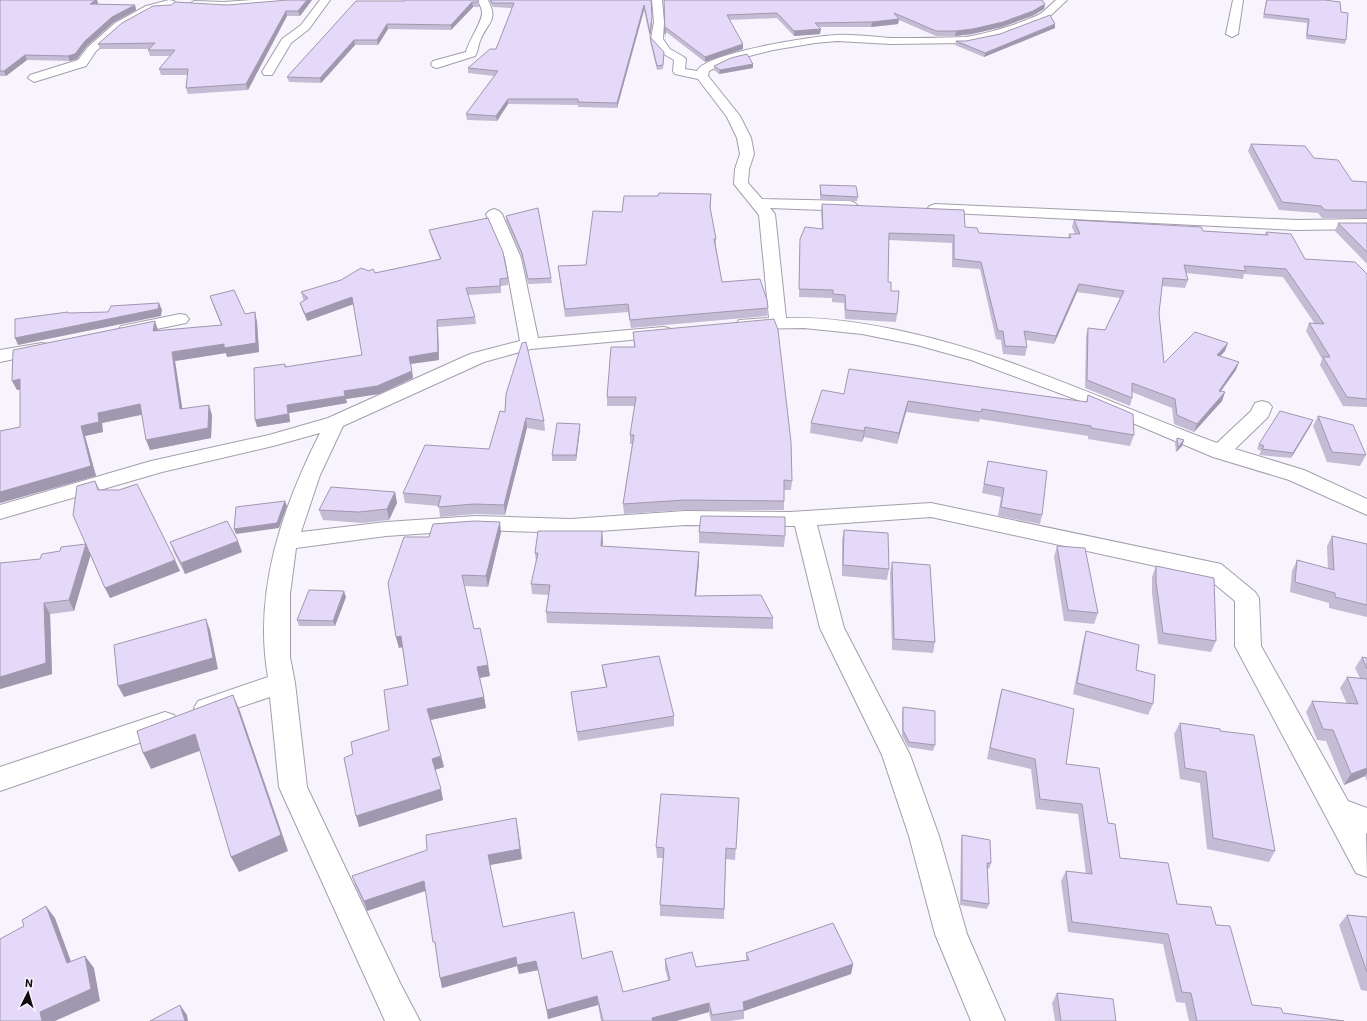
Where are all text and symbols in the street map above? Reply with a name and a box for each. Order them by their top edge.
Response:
north arrow [8,973,48,1013]
text: N [24,977,33,990]

